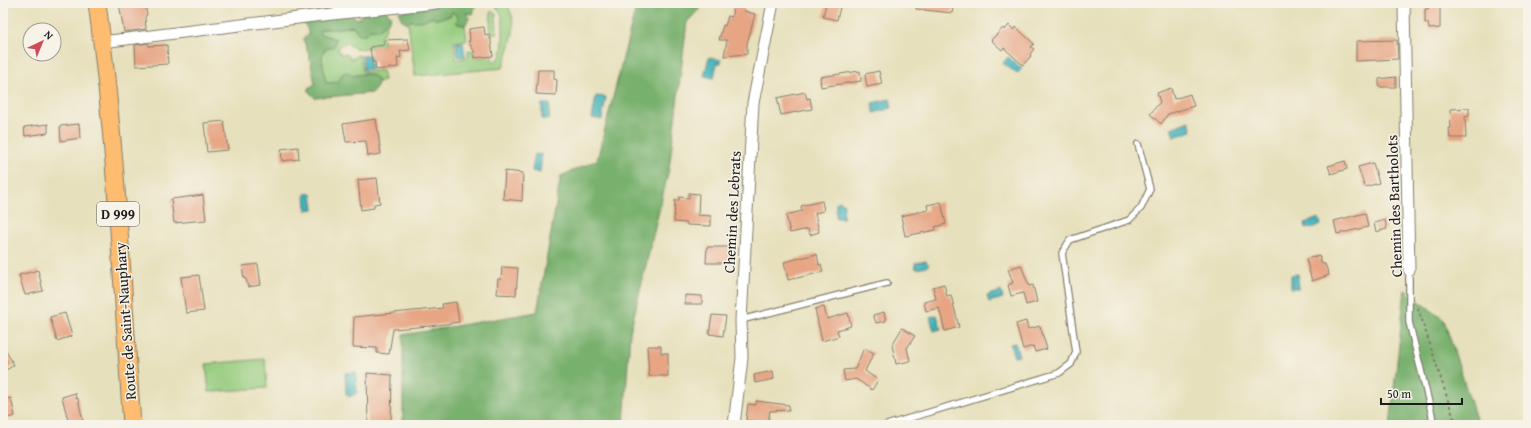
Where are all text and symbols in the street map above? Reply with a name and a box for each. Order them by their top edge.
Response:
north arrow [22,22,62,62]
text: N [41,26,58,44]
street label: Chemin des Bartholots [1381,134,1407,278]
street label: Chemin des Lebrats [718,150,746,274]
road number: D 999 [97,202,139,226]
street label: Route de Saint-Nauphary [109,241,141,401]
scale bar [1381,380,1462,406]
text: 50 m [1387,385,1411,402]

